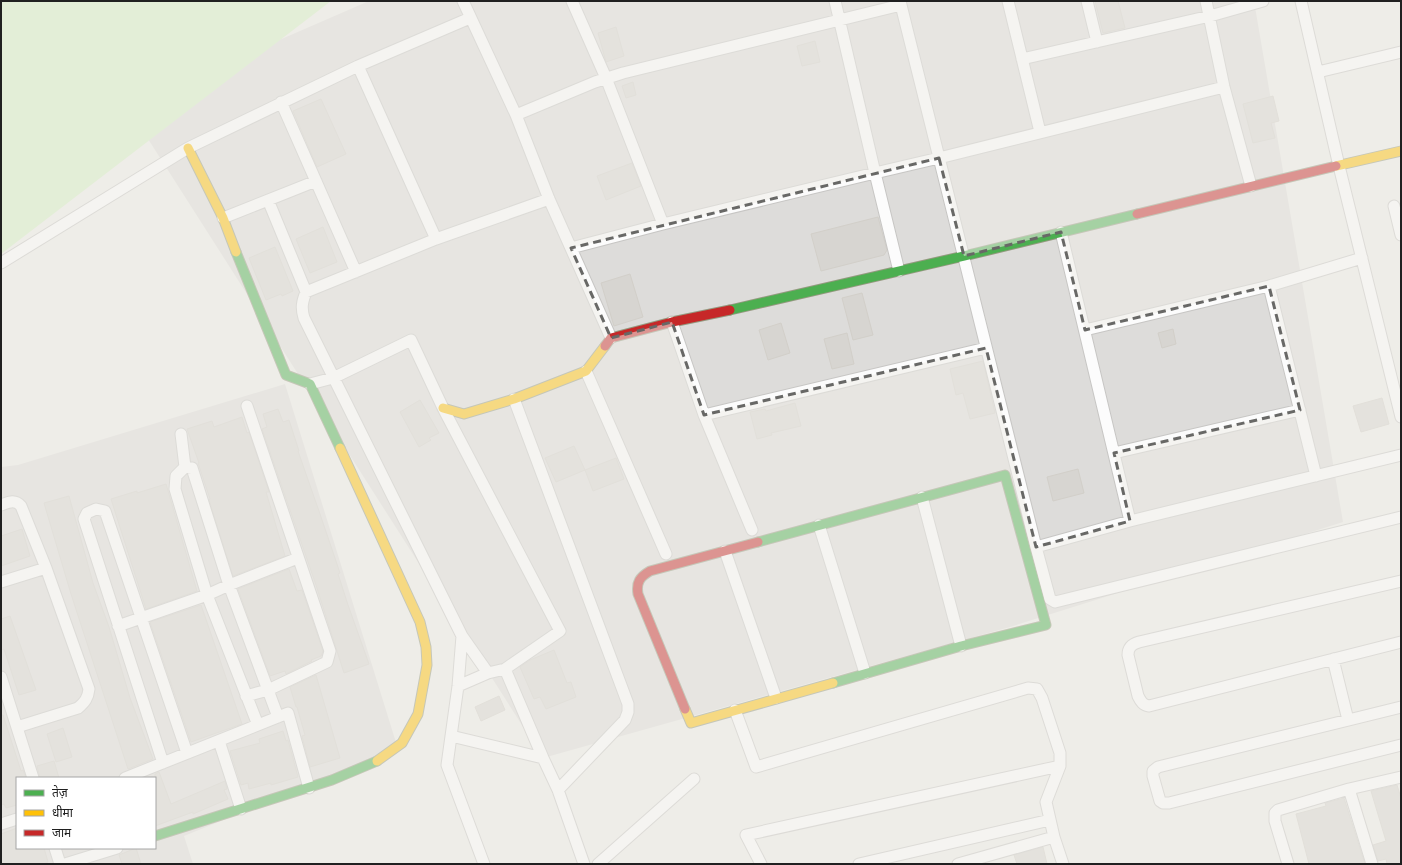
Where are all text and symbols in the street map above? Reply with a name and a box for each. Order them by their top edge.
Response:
legend [16,777,156,849]
text: तेज़ [52,785,69,800]
text: धीमा [52,805,74,820]
text: जाम [52,826,72,840]

